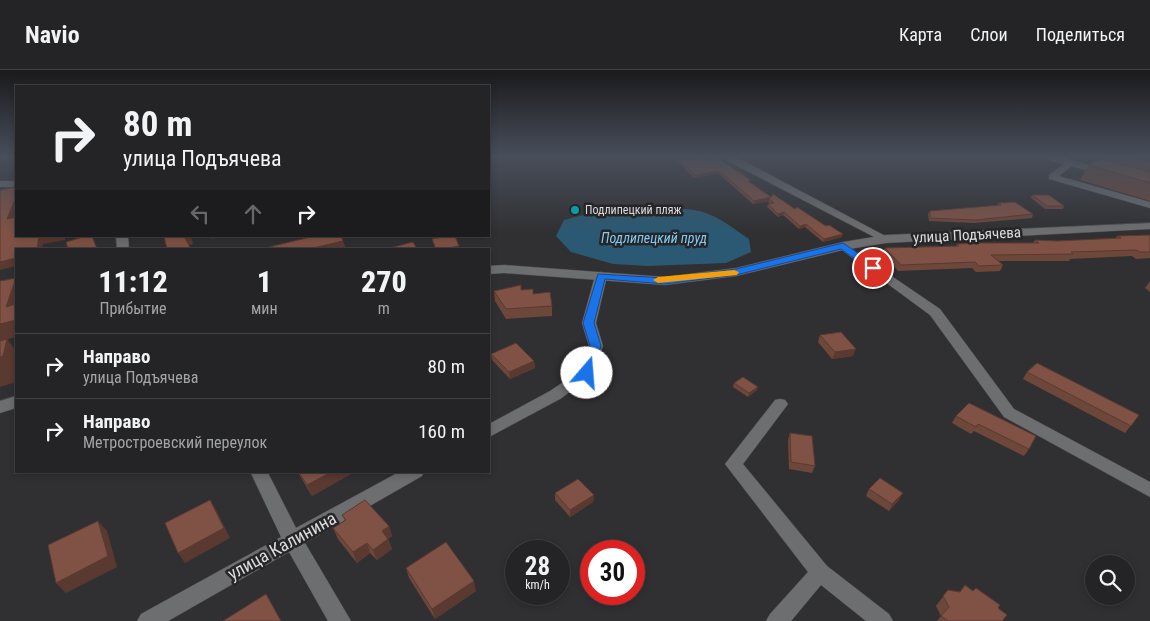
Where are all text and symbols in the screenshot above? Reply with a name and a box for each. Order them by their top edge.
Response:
text: Navio [25,21,80,49]
text: Карта [899,24,942,45]
text: Слои [970,24,1008,45]
text: Поделиться [1036,24,1125,45]
text: 80 m [123,104,192,145]
icon: right [40,105,105,170]
text: улица Подъячева [123,146,282,171]
icon: left [186,200,214,228]
icon: ahead [239,200,267,228]
icon: right [292,200,320,228]
place label: Подлипецкий пляж [585,203,682,217]
marker: Подлипецкий пляж [569,204,581,216]
street label: улица Подъячева [913,223,1021,247]
water label: Подлипецкий пруд [601,230,707,246]
pin [852,247,894,289]
icon: arrive [859,254,887,282]
text: 11:12 [98,264,168,299]
text: 1 [257,264,272,299]
text: 270 [361,264,407,299]
text: Прибытие [99,299,167,318]
text: мин [251,299,278,318]
text: m [378,299,390,318]
text: Направо [83,345,150,368]
position arrow [560,346,612,398]
icon: right [40,352,68,380]
text: 80 m [428,355,465,378]
text: улица Подъячева [83,368,198,387]
text: Направо [83,410,150,433]
icon: right [40,417,68,445]
text: 160 m [418,420,465,443]
text: Метростроевский переулок [83,433,267,452]
street label: улица Калинина [224,507,340,584]
speed limit sign: 30 [580,540,645,605]
text: 28 [525,552,550,581]
map controls [1085,555,1135,605]
button: search [1085,555,1135,605]
text: km/h [525,578,550,592]

